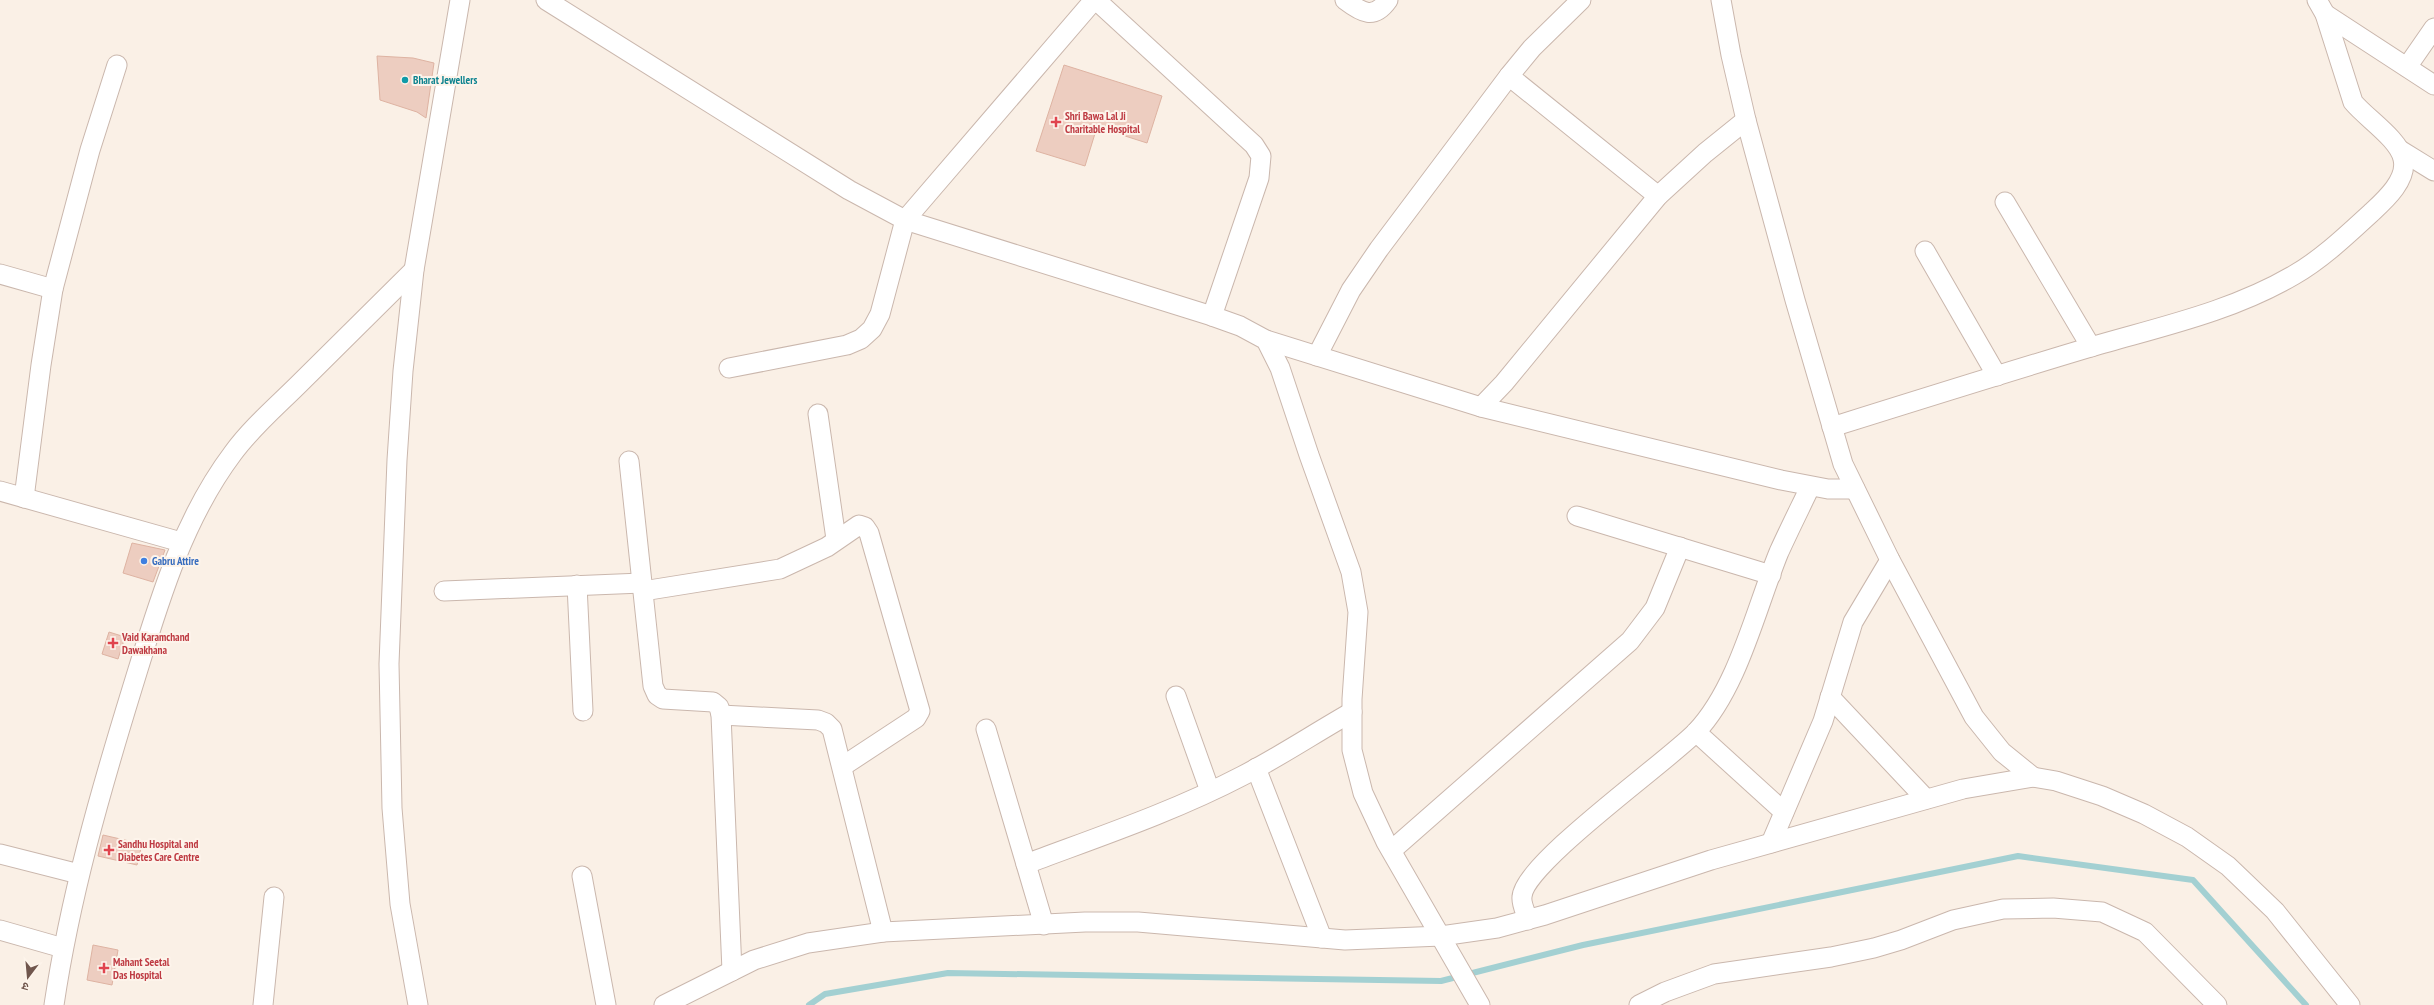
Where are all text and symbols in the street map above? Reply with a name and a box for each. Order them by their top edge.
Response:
place label: Bharat Jewellers [413,73,477,87]
marker: Bharat Jewellers [400,75,410,85]
place label: Shri Bawa Lal Ji Charitable Hospital [1065,109,1140,136]
marker: Shri Bawa Lal Ji Charitable Hospital [1050,116,1062,128]
place label: Gabru Attire [152,554,199,568]
marker: Gabru Attire [139,556,149,566]
place label: Vaid Karamchand Dawakhana [121,630,190,657]
marker: Vaid Karamchand Dawakhana [107,637,119,649]
place label: Sandhu Hospital and Diabetes Care Centre [118,837,200,864]
marker: Sandhu Hospital and Diabetes Care Centre [103,844,115,856]
place label: Mahant Seetal Das Hospital [113,955,170,982]
north arrow [8,957,48,997]
marker: Mahant Seetal Das Hospital [98,962,110,974]
text: उ [20,979,30,994]

